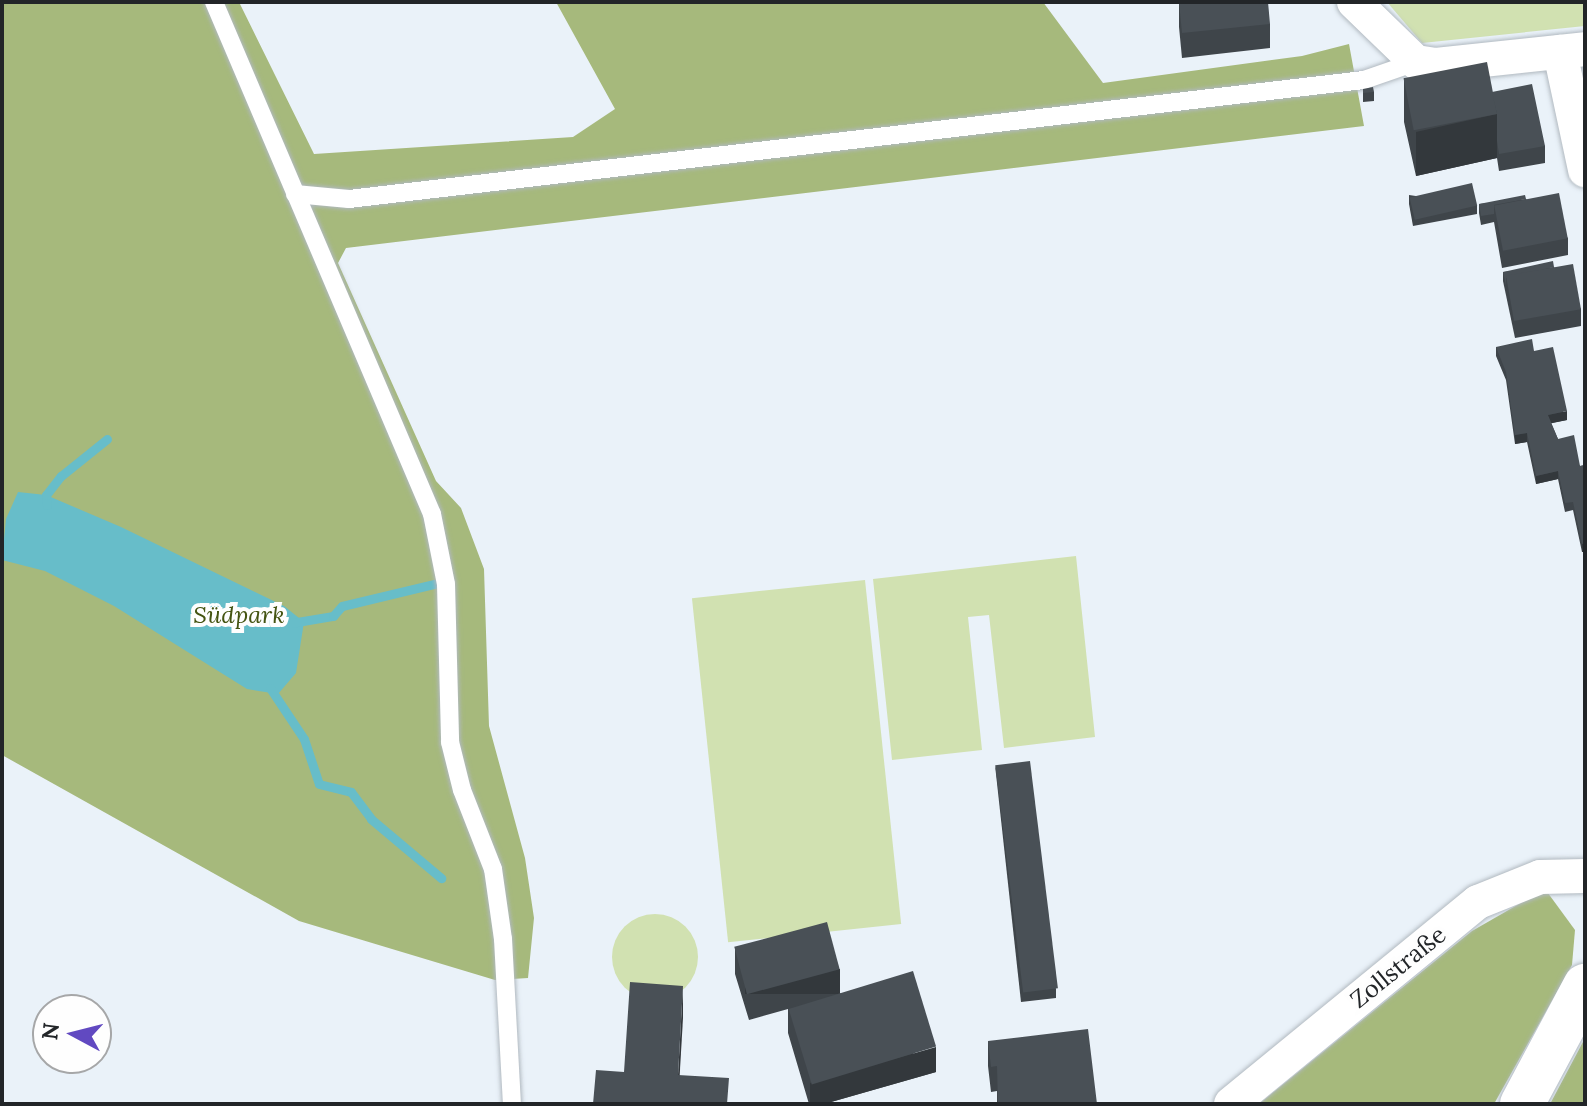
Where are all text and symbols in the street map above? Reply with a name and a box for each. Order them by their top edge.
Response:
park label: Südpark [193,601,285,629]
street label: Zollstraße [1345,920,1451,1014]
north arrow [32,994,112,1074]
text: N [35,1021,65,1041]

